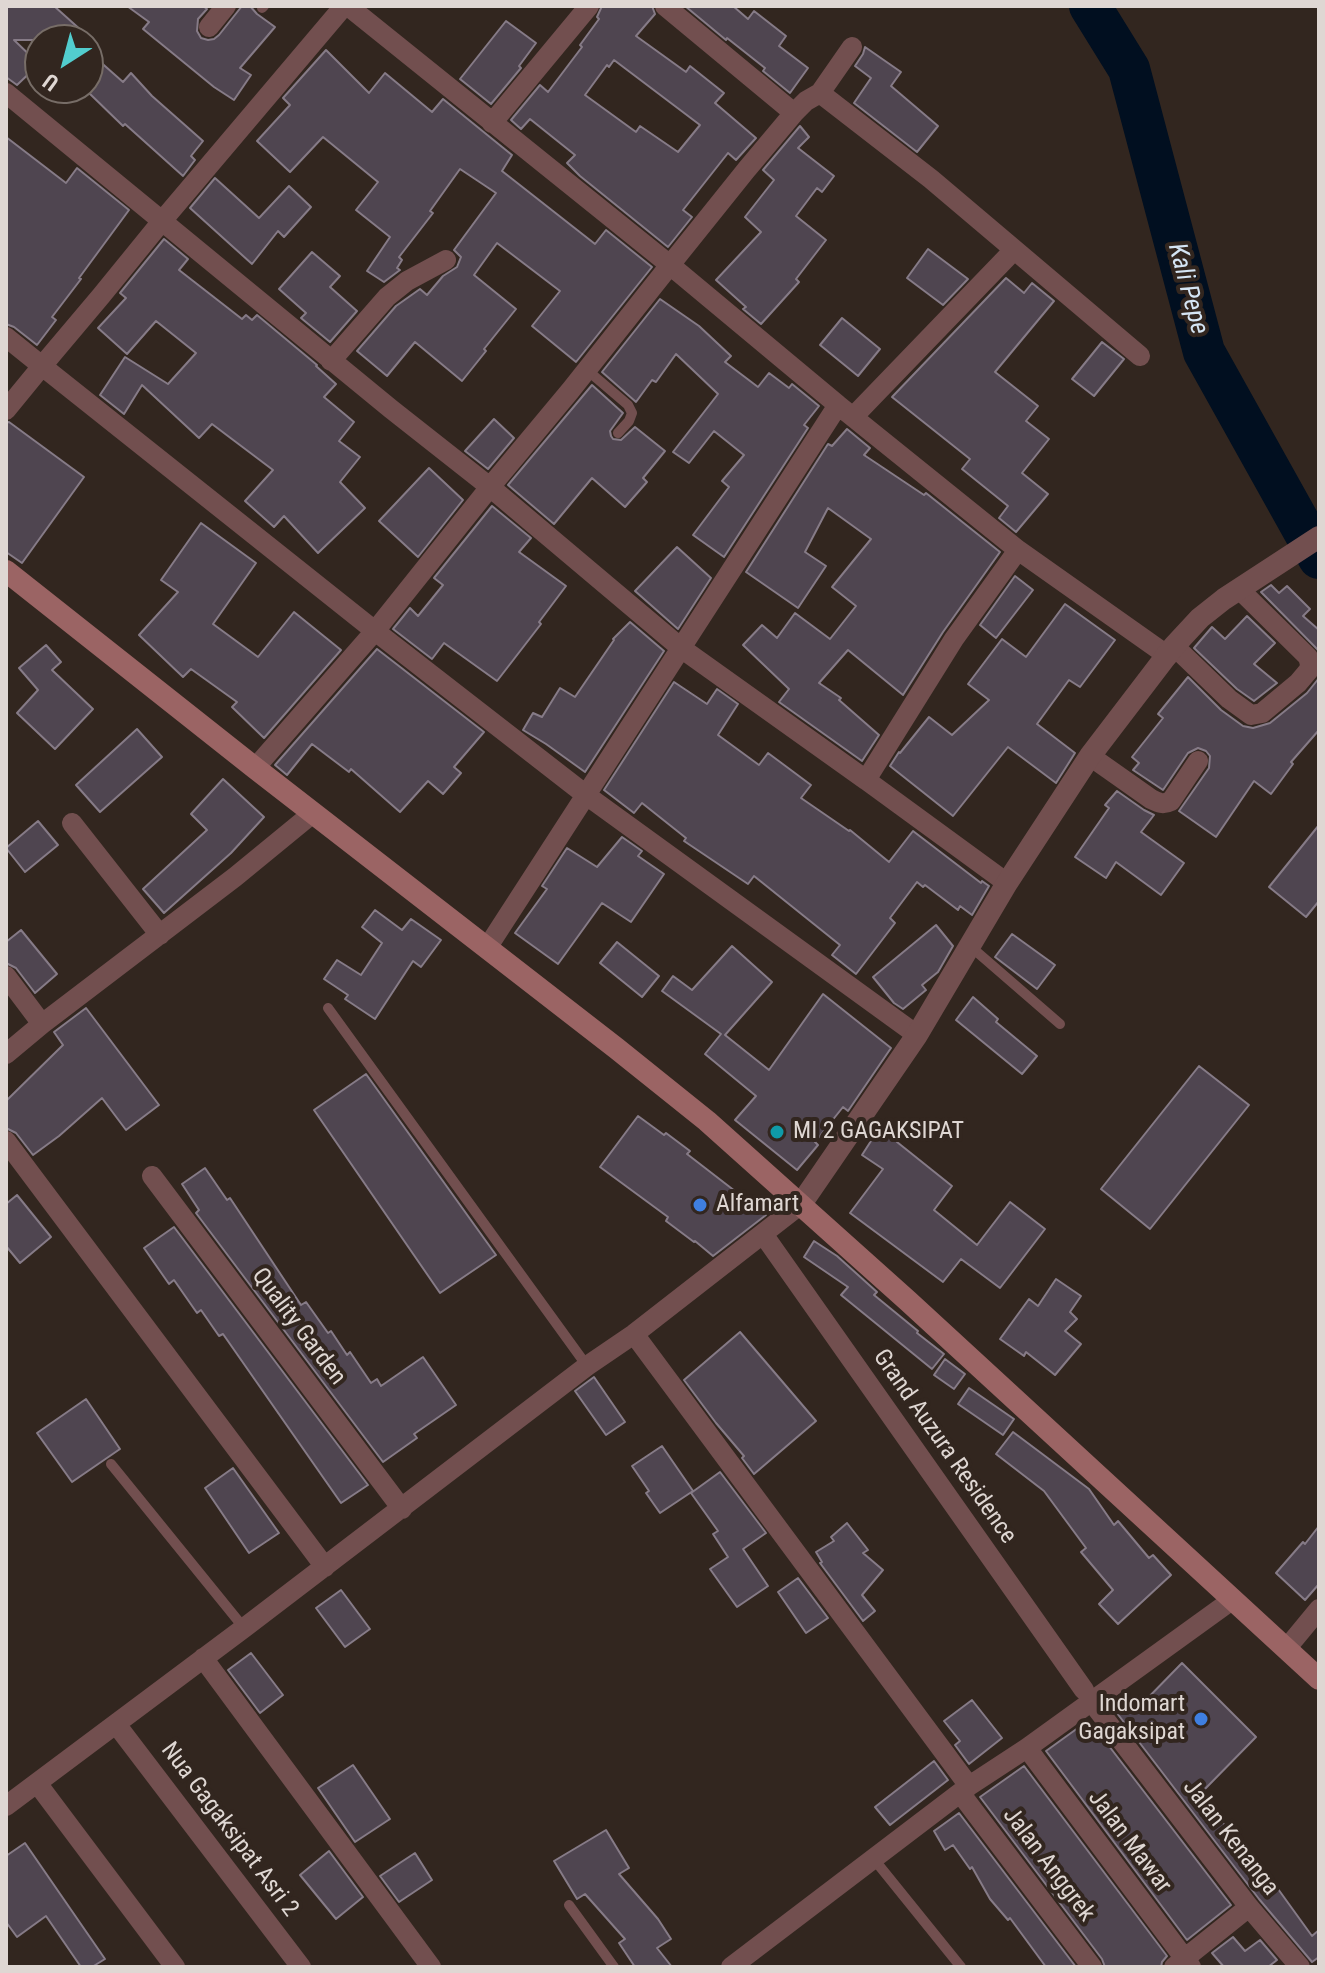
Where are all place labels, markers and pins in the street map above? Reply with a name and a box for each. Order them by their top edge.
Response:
place label: MI 2 GAGAKSIPAT [793,1118,964,1146]
marker: MI 2 GAGAKSIPAT [768,1123,786,1141]
place label: Alfamart [716,1191,799,1219]
marker: Alfamart [691,1196,709,1214]
place label: Indomart Gagaksipat [1078,1691,1185,1747]
marker: Indomart Gagaksipat [1192,1710,1210,1728]

